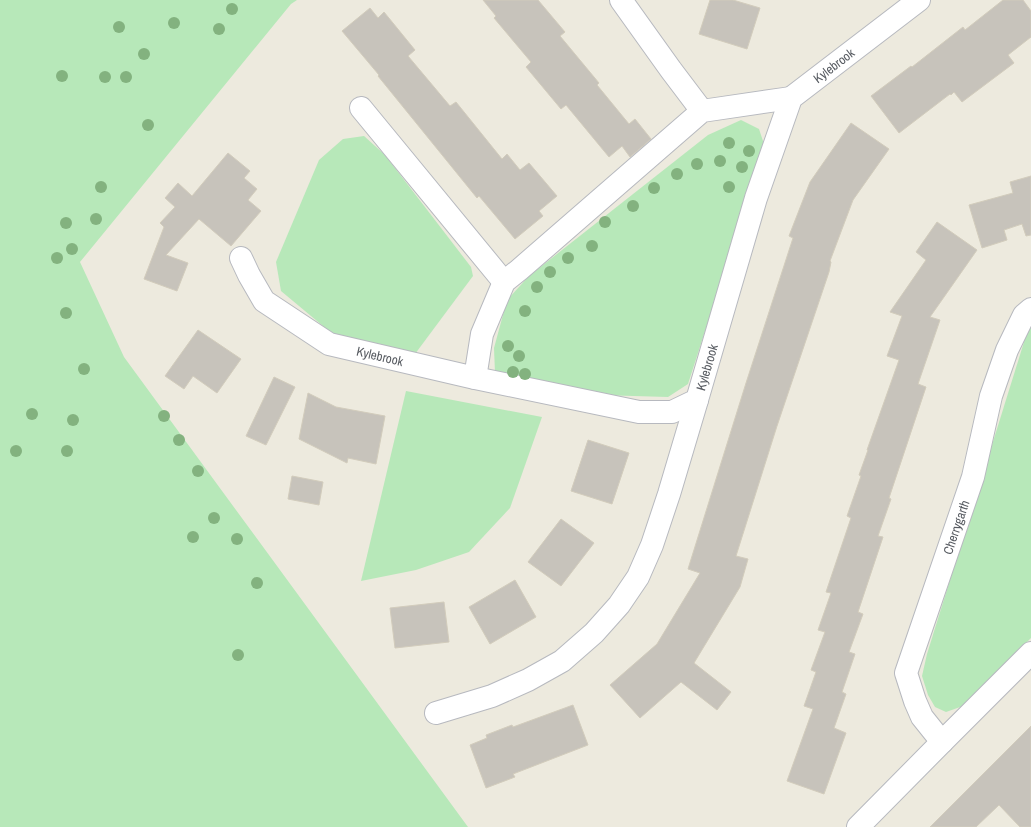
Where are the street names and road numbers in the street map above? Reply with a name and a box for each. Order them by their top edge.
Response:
street label: Kylebrook [810,44,859,87]
street label: Kylebrook [692,342,722,393]
street label: Kylebrook [355,343,405,370]
street label: Cherrygarth [939,498,974,557]

